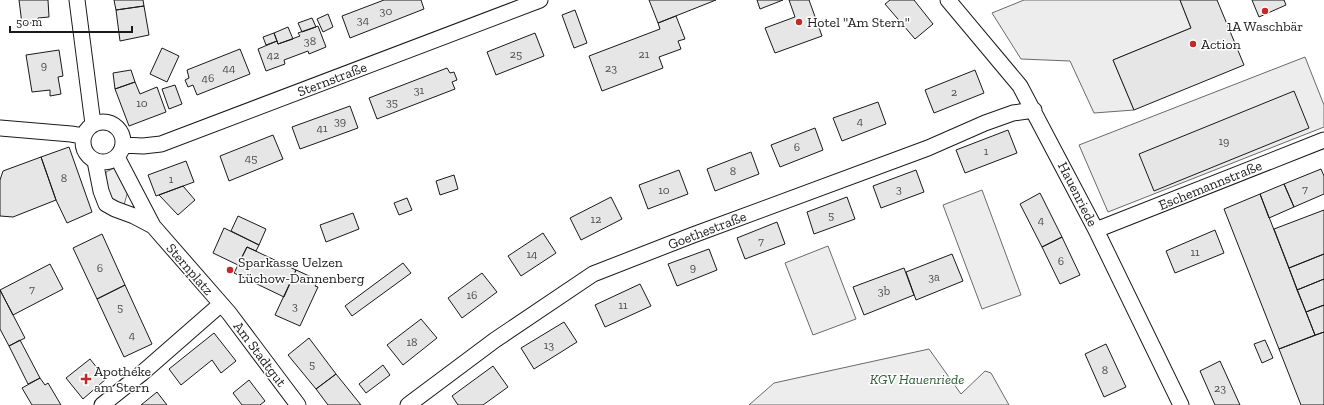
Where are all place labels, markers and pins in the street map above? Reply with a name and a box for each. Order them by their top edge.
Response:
marker: 1A Waschbär [1260,6,1270,16]
place label: Hotel "Am Stern" [807,14,910,31]
marker: Hotel "Am Stern" [794,17,804,27]
place label: 1A Waschbär [1227,18,1303,35]
place label: Action [1201,36,1241,53]
marker: Action [1188,39,1198,49]
place label: Sparkasse Uelzen Lüchow-Dannenberg [238,254,365,287]
marker: Sparkasse Uelzen Lüchow-Dannenberg [225,265,235,275]
place label: Apotheke am Stern [94,363,152,396]
marker: Apotheke am Stern [81,374,91,384]

